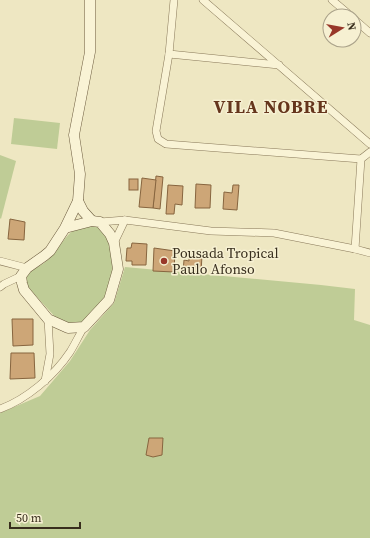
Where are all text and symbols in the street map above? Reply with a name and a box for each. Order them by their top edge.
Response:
north arrow [322,8,362,48]
text: N [343,21,359,32]
district label: VILA NOBRE [214,94,328,119]
place label: Pousada Tropical Paulo Afonso [172,243,279,279]
marker: Pousada Tropical Paulo Afonso [159,256,169,266]
scale bar [10,504,80,530]
text: 50 m [16,510,42,526]

